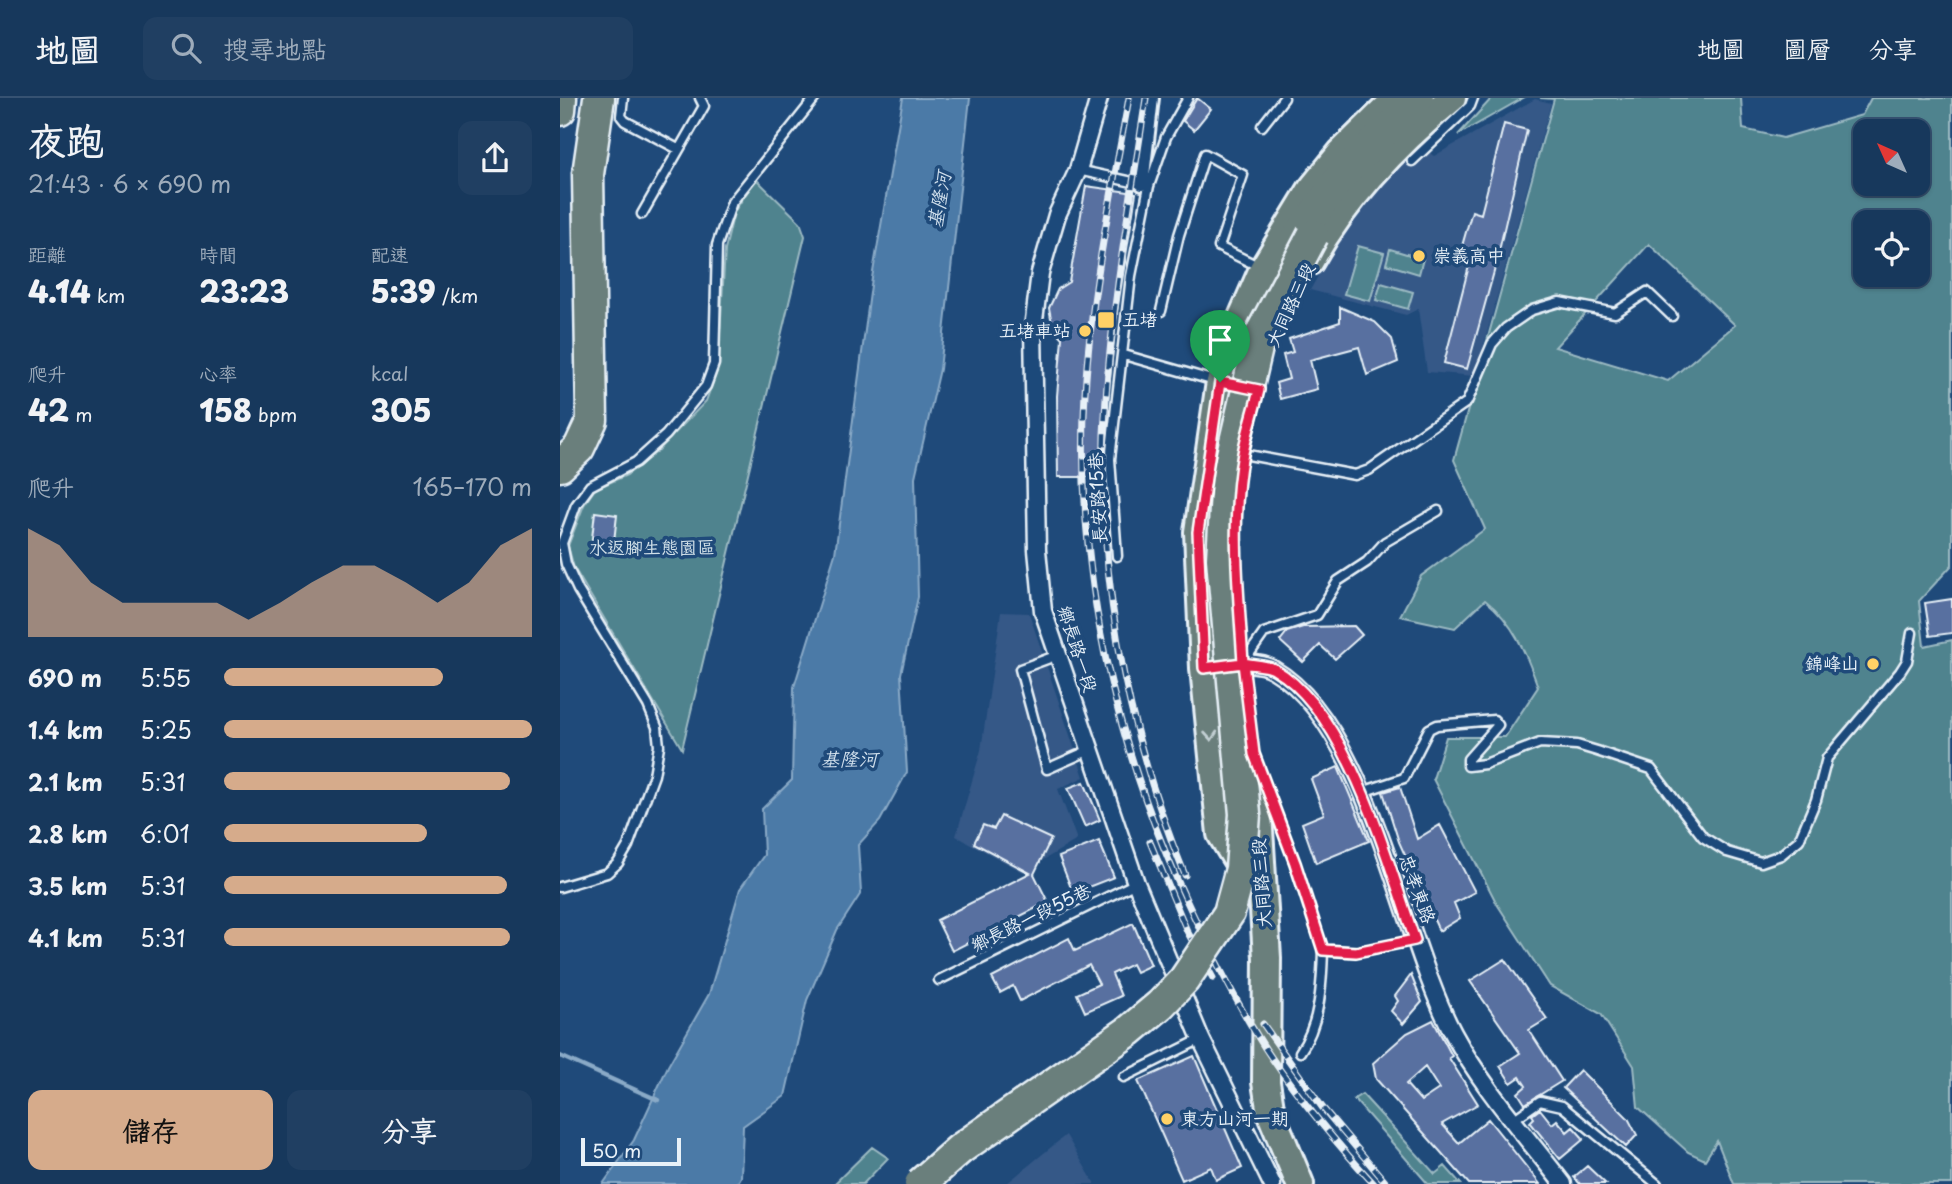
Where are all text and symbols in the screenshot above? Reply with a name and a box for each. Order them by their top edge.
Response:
search box [143,17,633,80]
text: 地圖 [35,23,101,73]
icon: search [167,29,205,67]
text: 搜尋地點 [223,29,327,68]
text: 地圖 [1697,30,1745,66]
text: 圖層 [1783,30,1831,66]
text: 分享 [1869,30,1917,66]
text: 夜跑 [28,111,104,168]
north arrow [1853,119,1930,196]
map controls [1853,119,1930,287]
button: share [458,121,532,195]
text: 21:43 · 6 × 690 m [28,166,231,201]
water label: 基隆河 [919,166,957,230]
button: locate [1853,210,1930,287]
text: 距離 [28,240,66,268]
text: 時間 [199,240,237,268]
text: 配速 [371,240,409,268]
place label: 崇義高中 [1433,241,1505,268]
marker: 崇義高中 [1411,248,1427,264]
street label: 大同路三段 [1258,258,1321,351]
text: 4.14 [28,268,91,313]
text: 23:23 [199,268,289,313]
text: 5:39 [371,268,436,313]
text: km [91,281,125,309]
text: /km [436,281,478,309]
place label: 五堵 [1122,305,1158,332]
marker: 五堵 [1096,310,1116,330]
pin [1190,310,1250,382]
place label: 五堵車站 [999,316,1071,343]
icon: arrive [1201,321,1239,359]
marker: 五堵車站 [1077,323,1093,339]
text: 爬升 [28,359,66,387]
text: 心率 [199,359,237,387]
text: kcal [371,359,409,387]
text: 42 [28,387,69,432]
text: 158 [199,387,252,432]
text: 305 [371,387,432,432]
text: m [69,400,92,428]
text: bpm [252,400,297,428]
street label: 長安路15巷 [1081,452,1112,545]
text: 爬升 [28,469,74,504]
text: 165–170 m [412,469,532,504]
park label: 水返腳生態園區 [589,533,715,560]
street label: 鄉長路一段 [1052,602,1105,696]
place label: 錦峰山 [1805,649,1859,676]
marker: 錦峰山 [1865,656,1881,672]
text: 690 m [28,660,102,695]
text: 5:55 [140,660,191,695]
text: 1.4 km [28,712,103,747]
text: 5:25 [140,712,192,747]
one-way arrow [1203,730,1218,742]
water label: 基隆河 [820,744,880,772]
text: 2.1 km [28,764,103,799]
text: 5:31 [140,764,185,799]
text: 2.8 km [28,816,108,851]
text: 6:01 [140,816,190,851]
street label: 大同路三段 [1244,837,1277,929]
street label: 忠孝東路 [1393,850,1443,927]
text: 3.5 km [28,868,108,903]
text: 5:31 [140,868,185,903]
street label: 鄉長路一段55巷 [965,876,1095,958]
text: 4.1 km [28,920,103,955]
text: 5:31 [140,920,185,955]
button: 儲存 [28,1090,273,1170]
button: 分享 [287,1090,532,1170]
place label: 東方山河一期 [1181,1104,1289,1131]
marker: 東方山河一期 [1159,1111,1175,1127]
scale bar [581,1135,681,1167]
text: 50 m [592,1136,641,1164]

